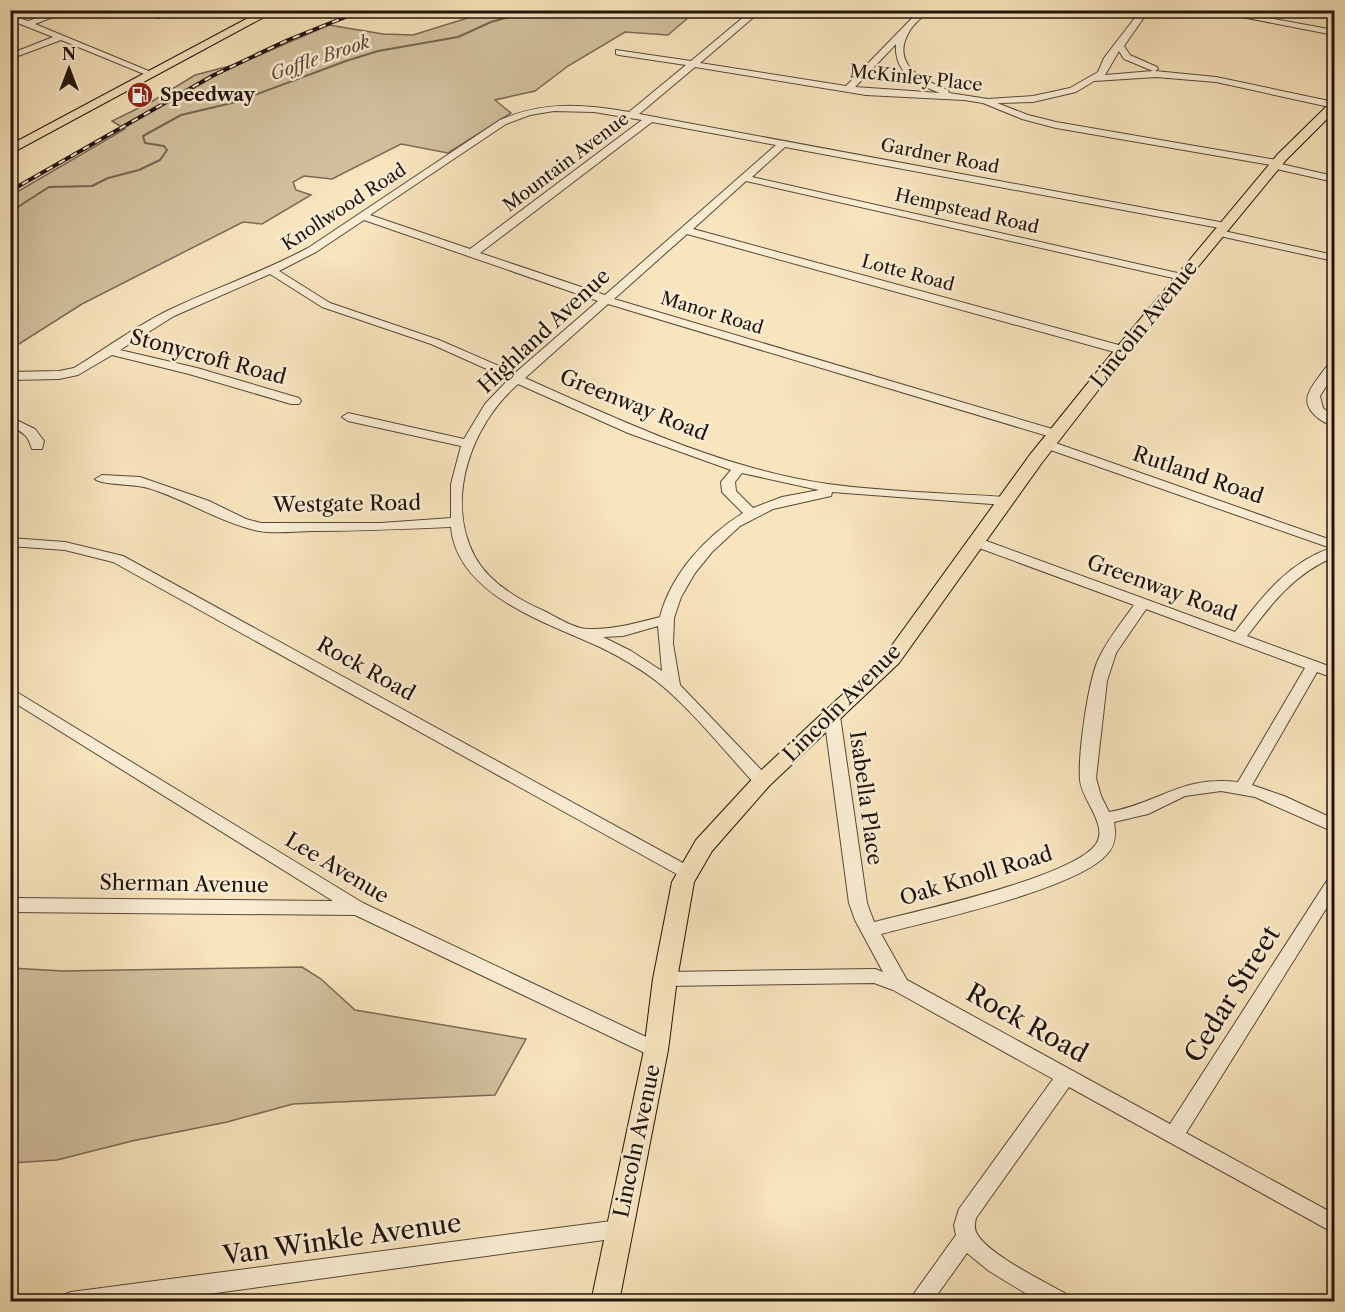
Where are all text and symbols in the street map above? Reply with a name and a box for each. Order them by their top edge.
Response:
water label: Goffle Brook [267,30,373,85]
north arrow [39,39,99,99]
text: N [62,44,76,64]
street label: McKinley Place [848,60,984,96]
fuel station icon: Speedway [125,80,155,110]
place label: Speedway [160,84,256,106]
street label: Mountain Avenue [499,108,633,216]
street label: Gardner Road [879,134,1001,178]
street label: Knollwood Road [278,159,410,255]
street label: Hempstead Road [893,184,1041,238]
street label: Lotte Road [859,250,957,296]
street label: Lincoln Avenue [1085,255,1202,392]
street label: Highland Avenue [473,263,615,398]
street label: Manor Road [658,287,766,339]
street label: Stonycroft Road [127,324,289,389]
street label: Greenway Road [556,363,712,446]
street label: Rutland Road [1130,440,1267,509]
street label: Westgate Road [272,490,422,517]
street label: Greenway Road [1084,549,1241,626]
street label: Rock Road [313,631,420,706]
street label: Lincoln Avenue [778,639,906,767]
street label: Isabella Place [845,729,888,867]
street label: Lee Avenue [281,827,394,908]
street label: Oak Knoll Road [897,840,1055,911]
street label: Sherman Avenue [99,870,269,897]
street label: Cedar Street [1177,919,1287,1068]
street label: Rock Road [961,976,1094,1070]
street label: Lincoln Avenue [608,1062,665,1220]
street label: Van Winkle Avenue [220,1206,463,1272]

